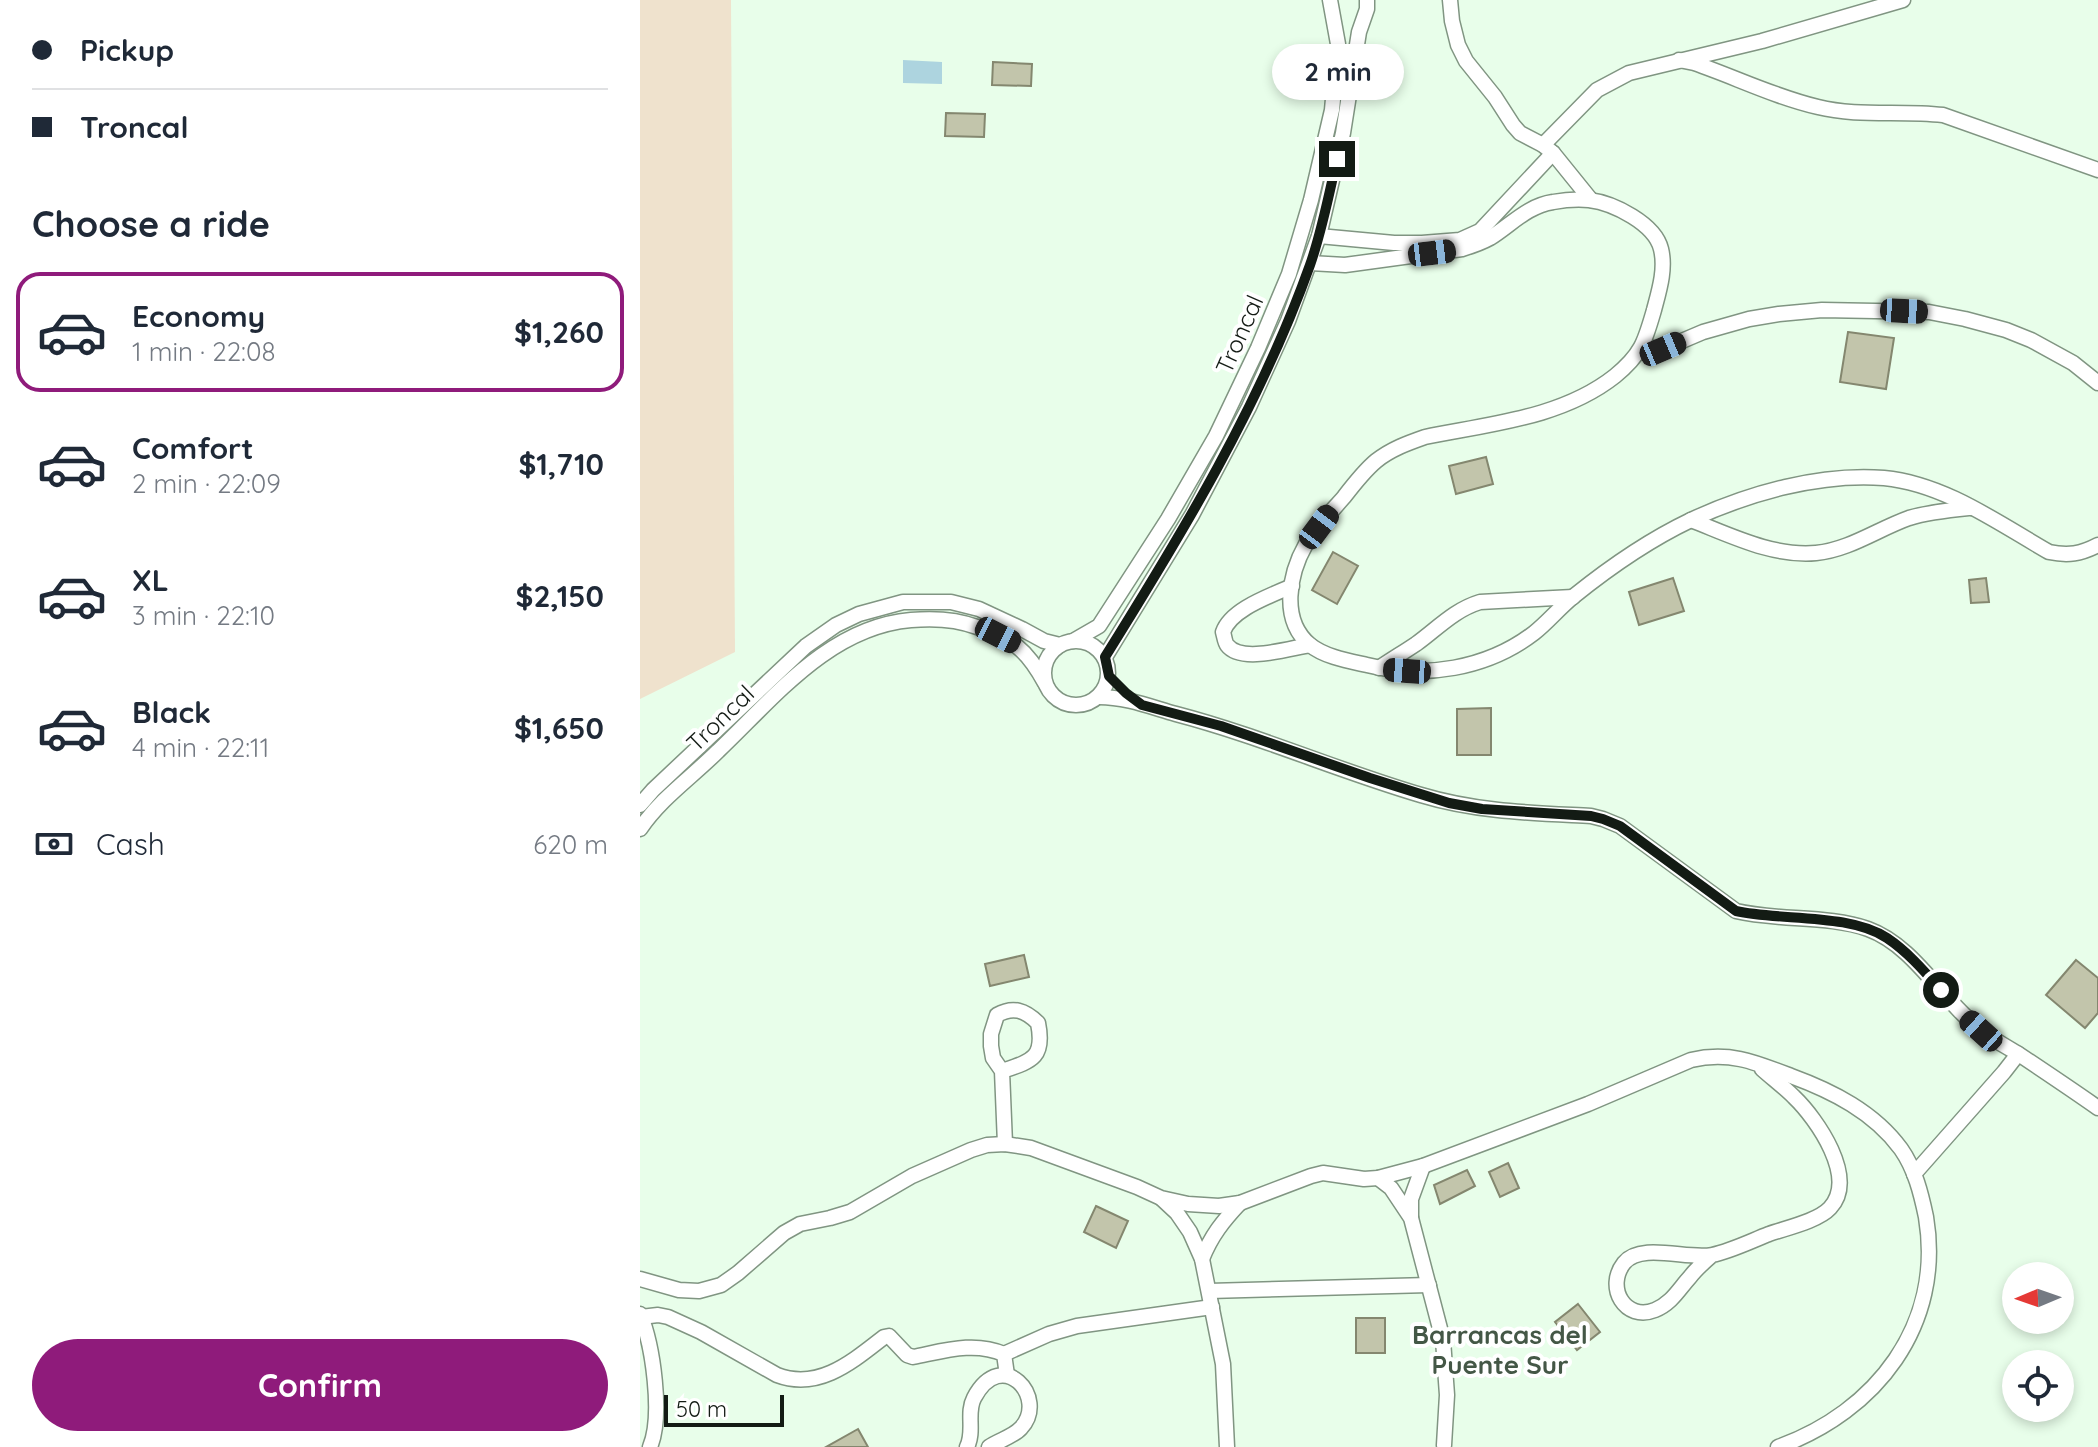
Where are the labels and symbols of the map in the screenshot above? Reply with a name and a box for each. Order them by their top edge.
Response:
callout: 2 min [1271,43,1403,99]
route end [1319,141,1355,177]
car [1407,238,1457,268]
street label: Troncal [1208,290,1270,378]
car [1879,298,1929,324]
car [1636,329,1690,369]
car [1295,501,1343,553]
car [971,613,1025,657]
car [1382,657,1432,685]
street label: Troncal [680,679,760,757]
route start [1923,972,1959,1008]
car [1955,1006,2007,1056]
north arrow [2002,1262,2074,1334]
district label: Barrancas del Puente Sur [1412,1318,1588,1381]
scale bar [664,1391,784,1427]

